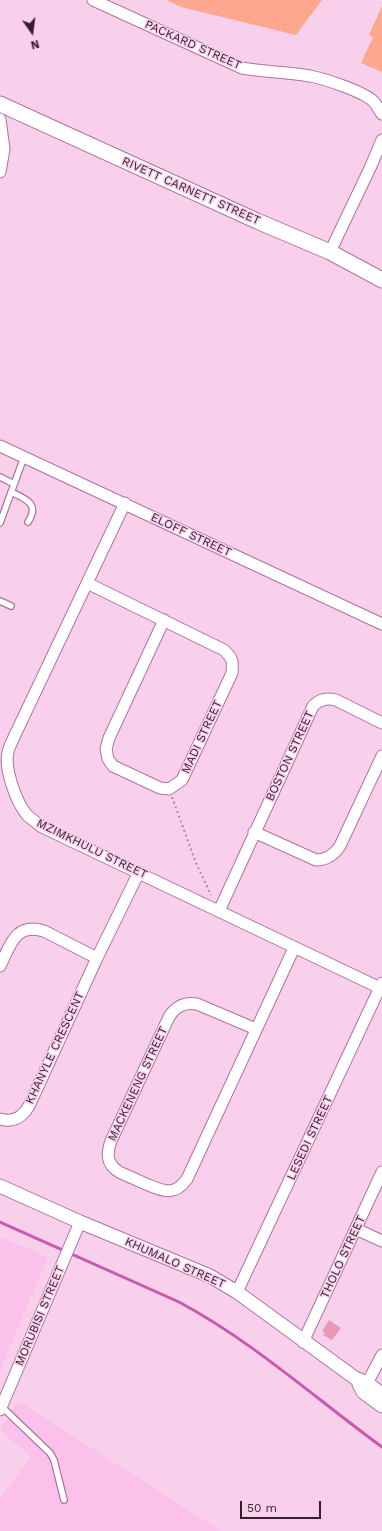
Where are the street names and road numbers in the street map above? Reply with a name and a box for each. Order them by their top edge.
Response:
street label: PACKARD STREET [142,17,244,73]
street label: RIVETT CARNETT STREET [120,154,262,228]
street label: ELOFF STREET [148,510,234,560]
street label: MADI STREET [179,698,225,776]
street label: BOSTON STREET [263,708,317,804]
street label: MZIMKHULU STREET [34,816,150,882]
street label: KHANYLE CRESCENT [23,989,87,1107]
street label: MACKENENG STREET [105,1024,171,1144]
street label: LESEDI STREET [284,1093,336,1183]
street label: THOLO STREET [317,1213,369,1301]
street label: KHUMALO STREET [123,1234,227,1292]
street label: MORUBISI STREET [12,1264,68,1368]

